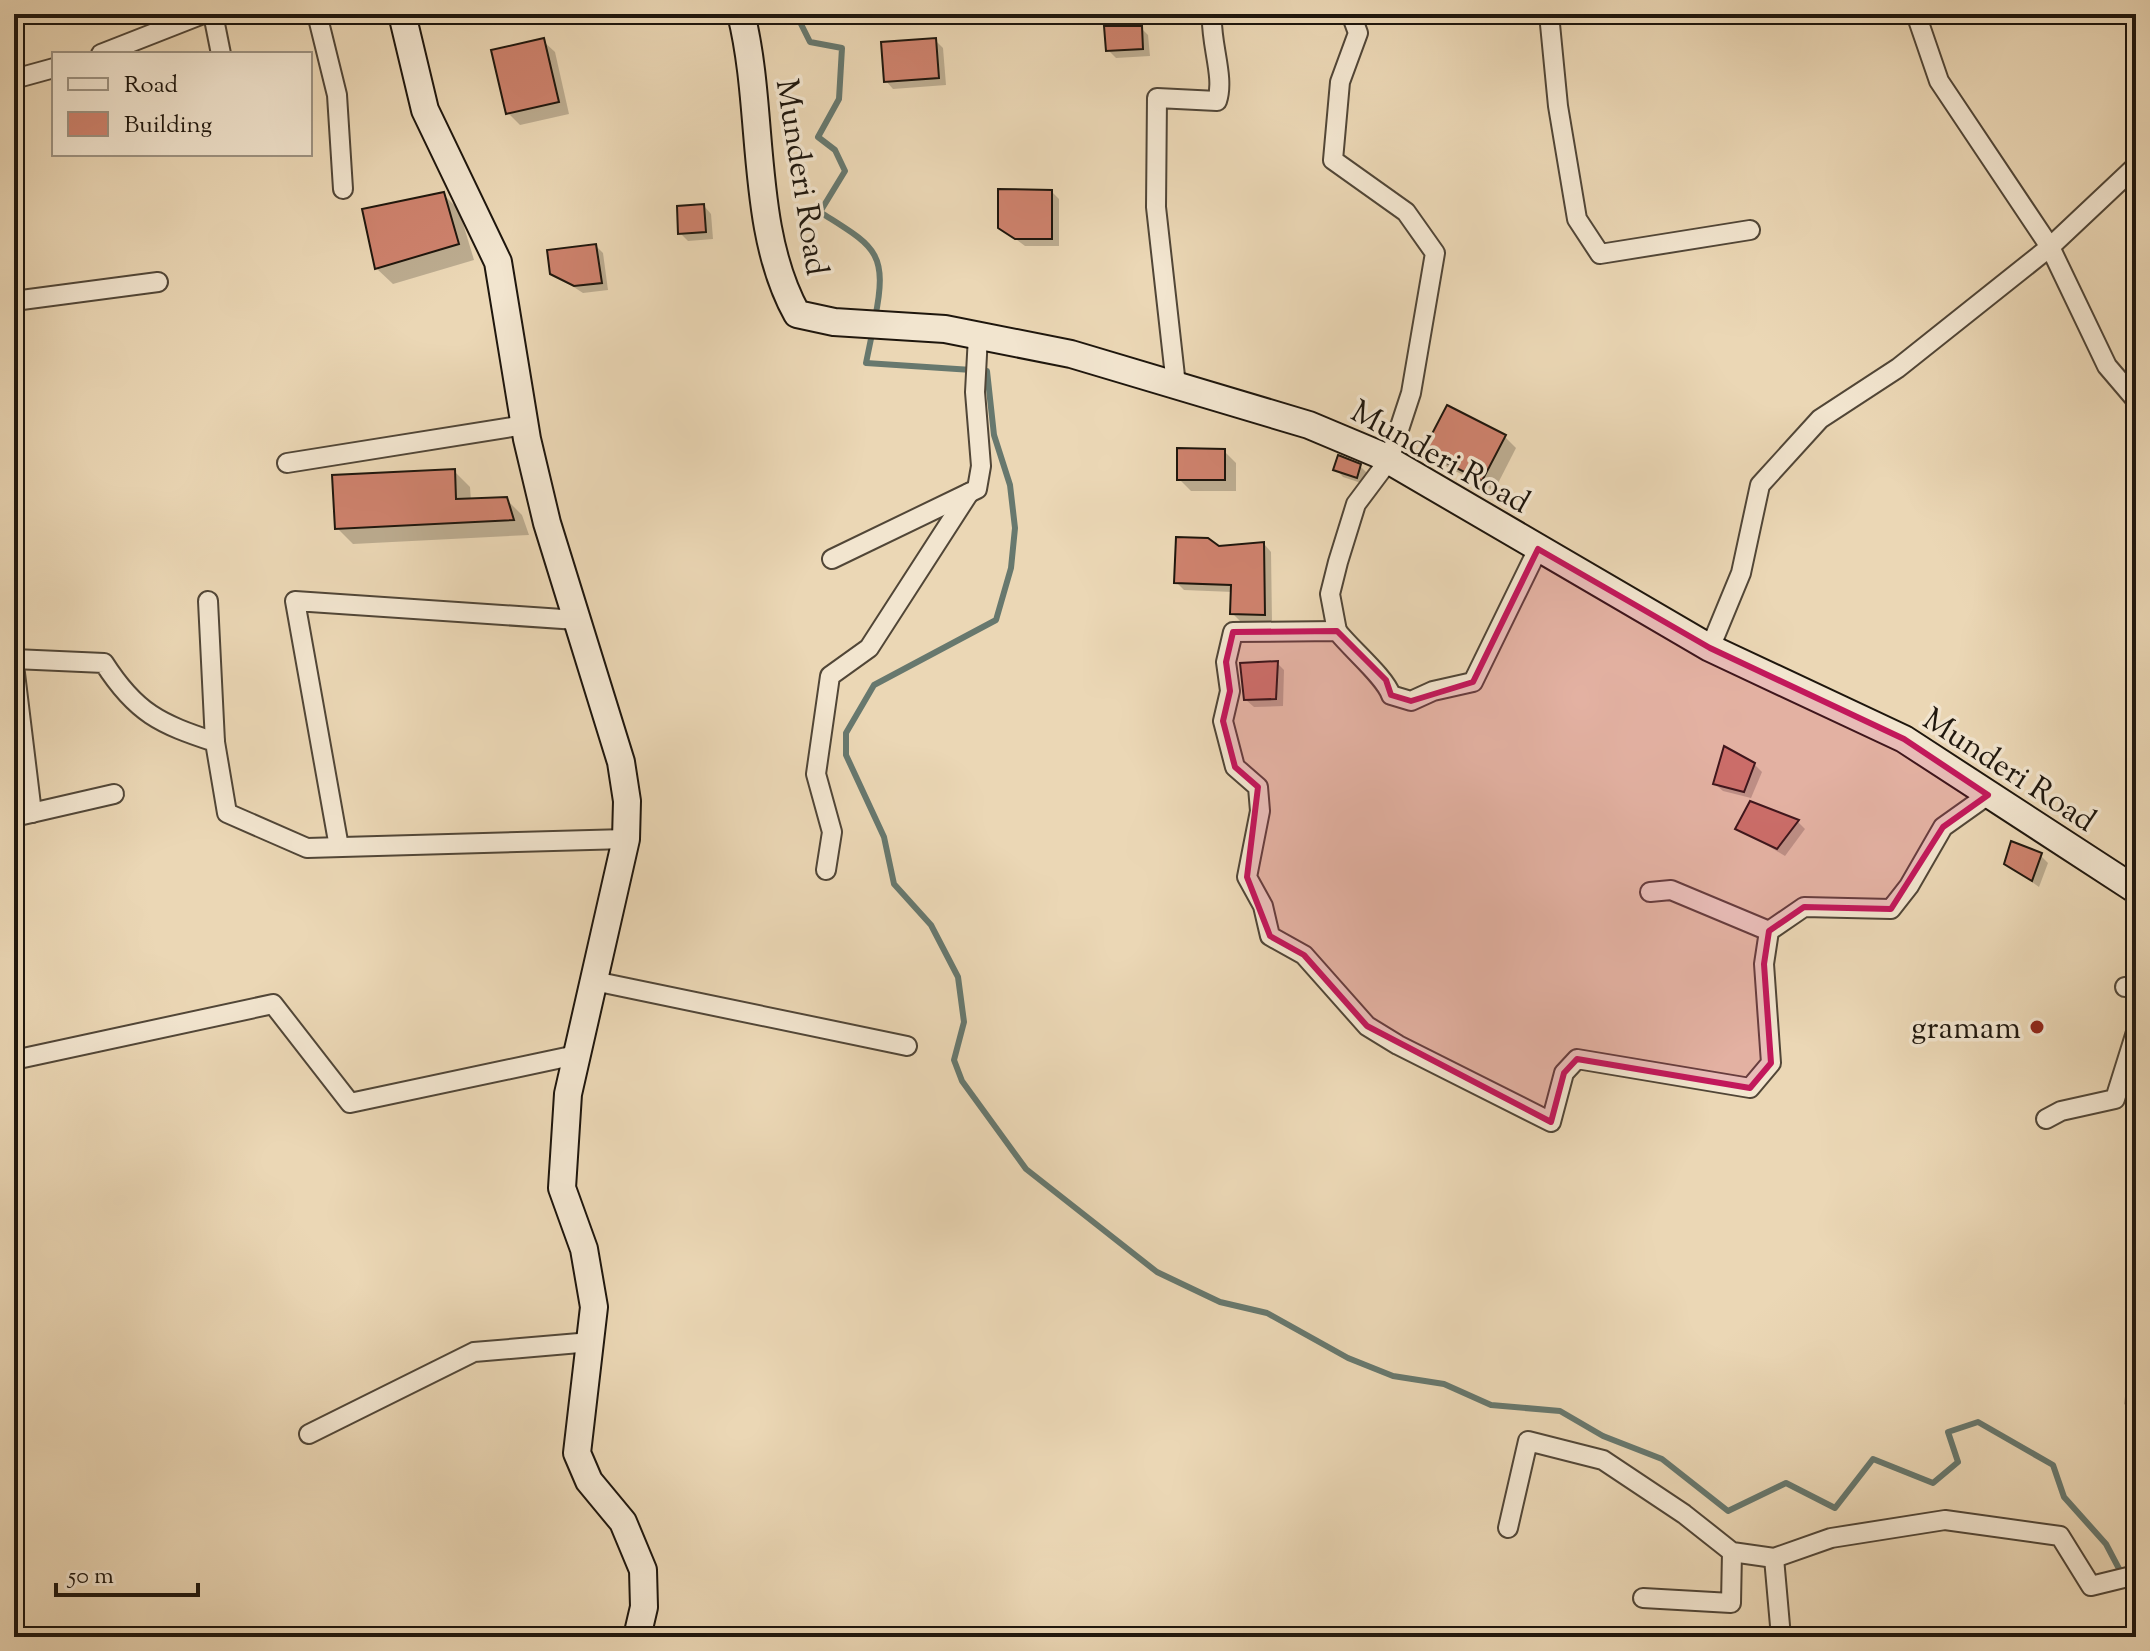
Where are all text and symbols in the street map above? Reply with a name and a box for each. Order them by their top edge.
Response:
legend [52,52,312,156]
text: Road [124,69,178,103]
street label: Munderi Road [762,76,838,279]
text: Building [124,109,213,143]
street label: Munderi Road [1342,390,1537,527]
street label: Munderi Road [1913,698,2104,845]
place label: gramam [1911,1007,2021,1053]
marker: gramam [2028,1018,2046,1036]
scale bar [56,1547,198,1597]
text: 50 m [66,1560,114,1594]

